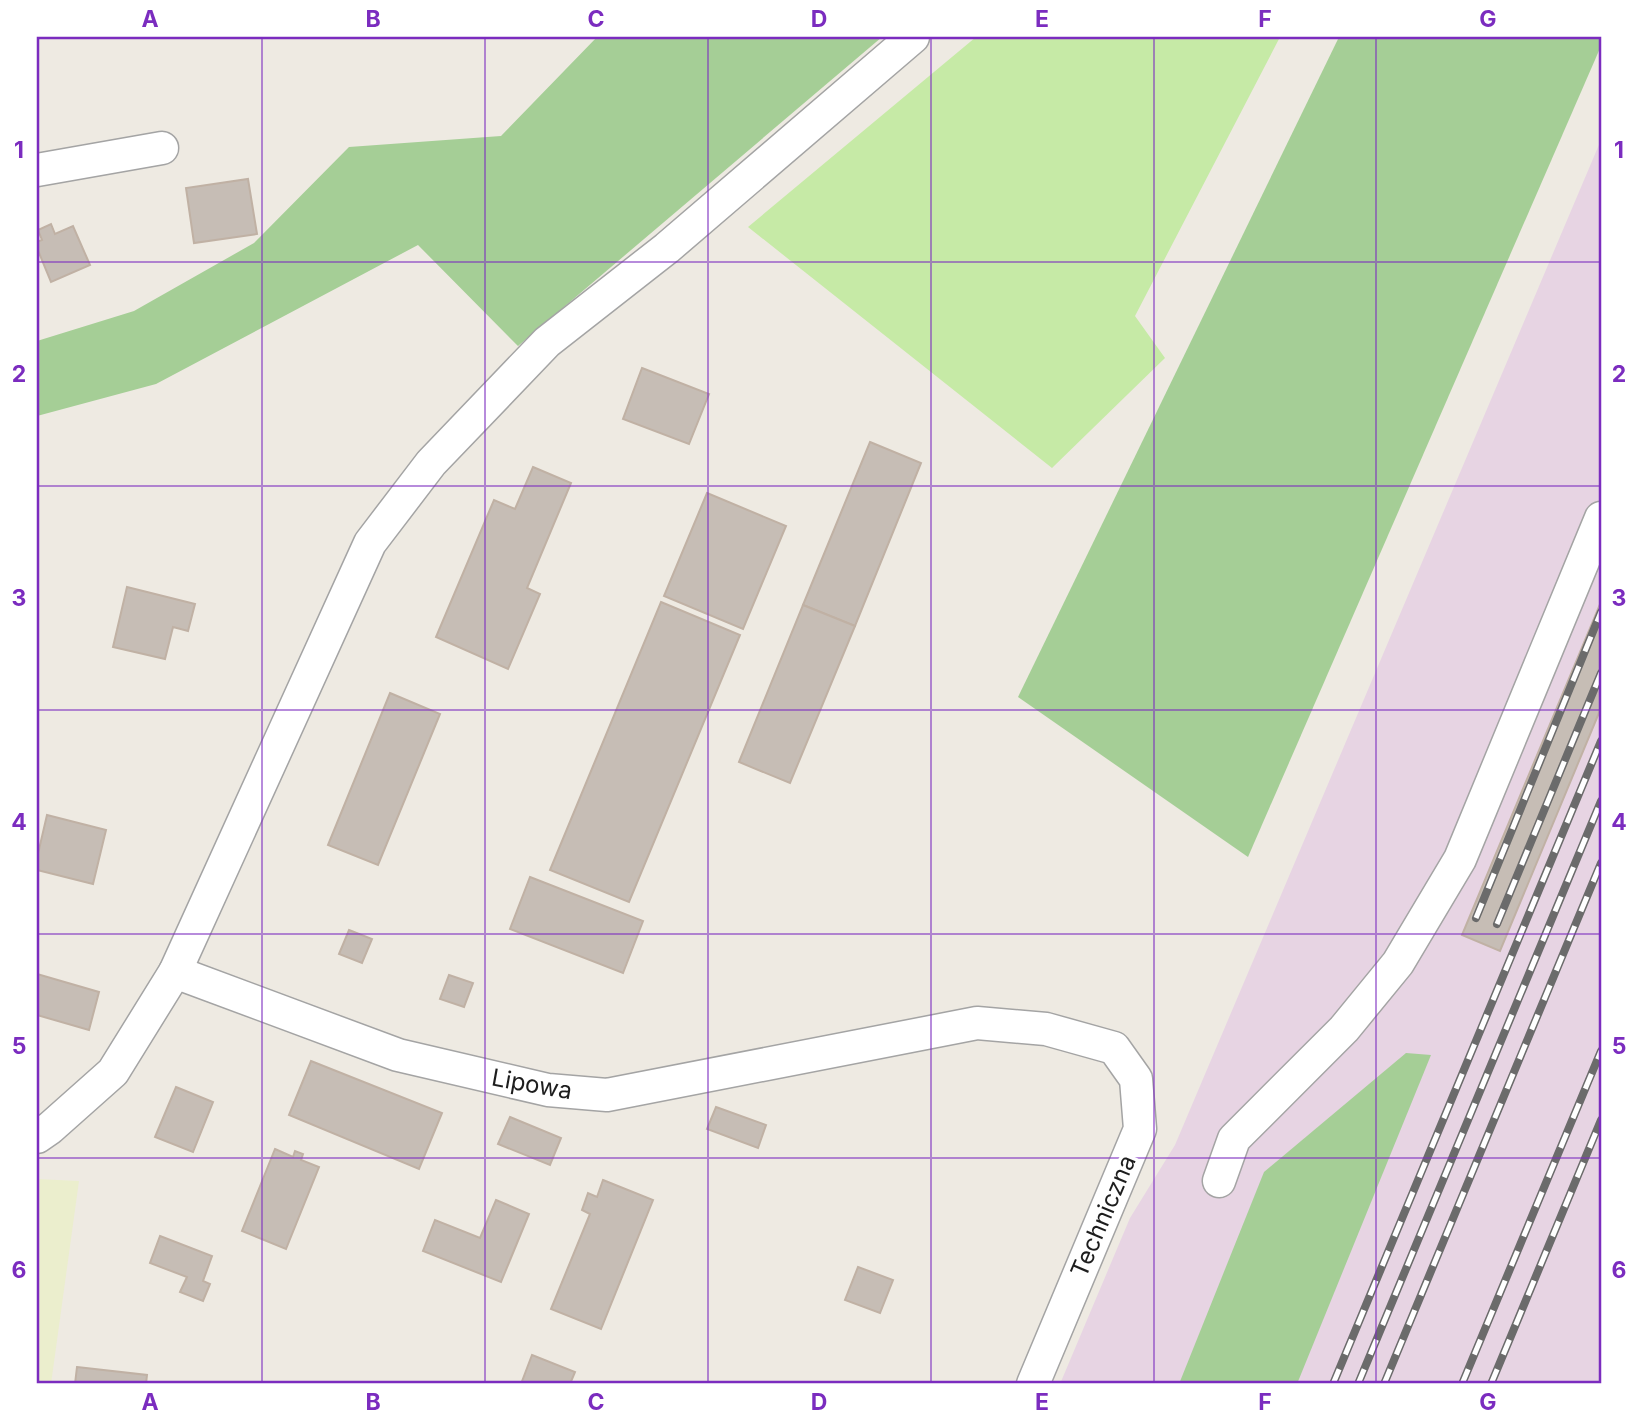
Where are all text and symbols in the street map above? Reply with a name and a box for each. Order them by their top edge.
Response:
text: A [141,5,159,33]
text: B [365,5,381,33]
text: C [587,5,605,33]
text: D [811,5,827,33]
text: E [1035,5,1049,33]
text: F [1258,5,1272,33]
text: G [1479,5,1497,33]
text: 1 [14,136,24,164]
text: 1 [1614,136,1624,164]
text: 2 [12,360,26,388]
text: 2 [1612,360,1626,388]
text: 3 [12,584,26,612]
text: 3 [1612,584,1626,612]
text: 4 [11,808,27,836]
text: 4 [1611,808,1627,836]
text: 5 [12,1032,26,1060]
text: 5 [1612,1032,1626,1060]
street label: Lipowa [490,1063,574,1105]
street label: Techniczna [1064,1151,1142,1281]
text: 6 [12,1256,26,1284]
text: 6 [1612,1256,1626,1284]
text: A [141,1388,159,1416]
text: B [365,1388,381,1416]
text: C [587,1388,605,1416]
text: D [811,1388,827,1416]
text: E [1035,1388,1049,1416]
text: F [1258,1388,1272,1416]
text: G [1479,1388,1497,1416]

